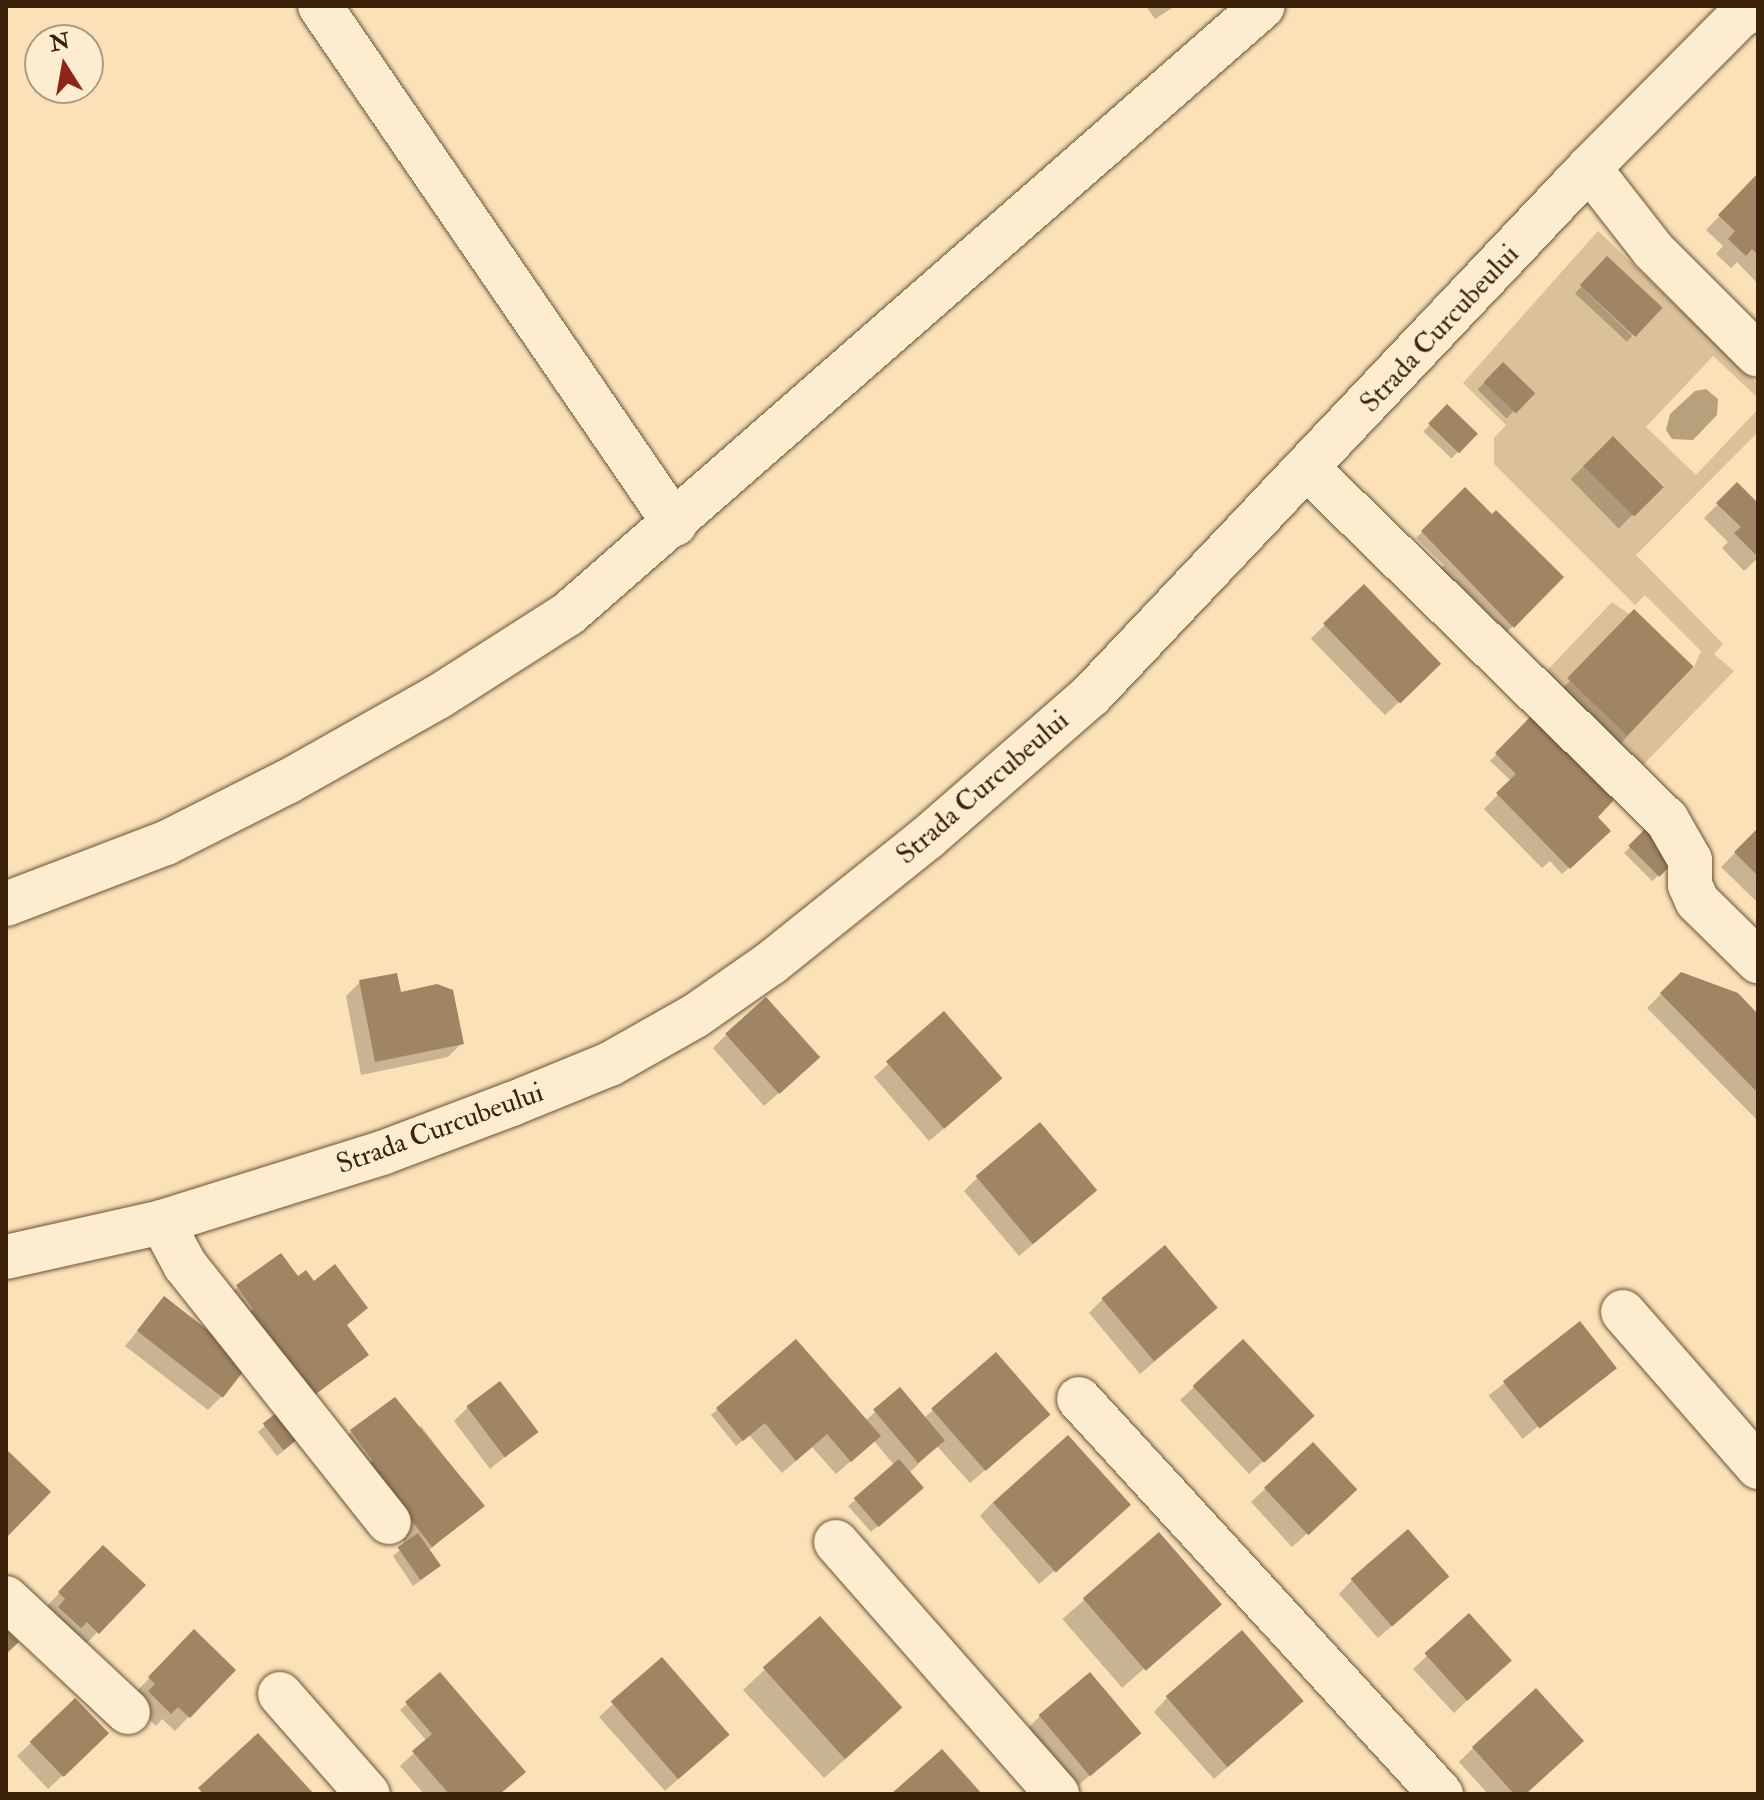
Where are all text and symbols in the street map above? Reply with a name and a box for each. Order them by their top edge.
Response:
north arrow [24,24,104,104]
text: N [47,27,72,58]
street label: Strada Curcubeului [1354,238,1526,420]
street label: Strada Curcubeului [890,704,1076,872]
street label: Strada Curcubeului [332,1076,548,1182]

